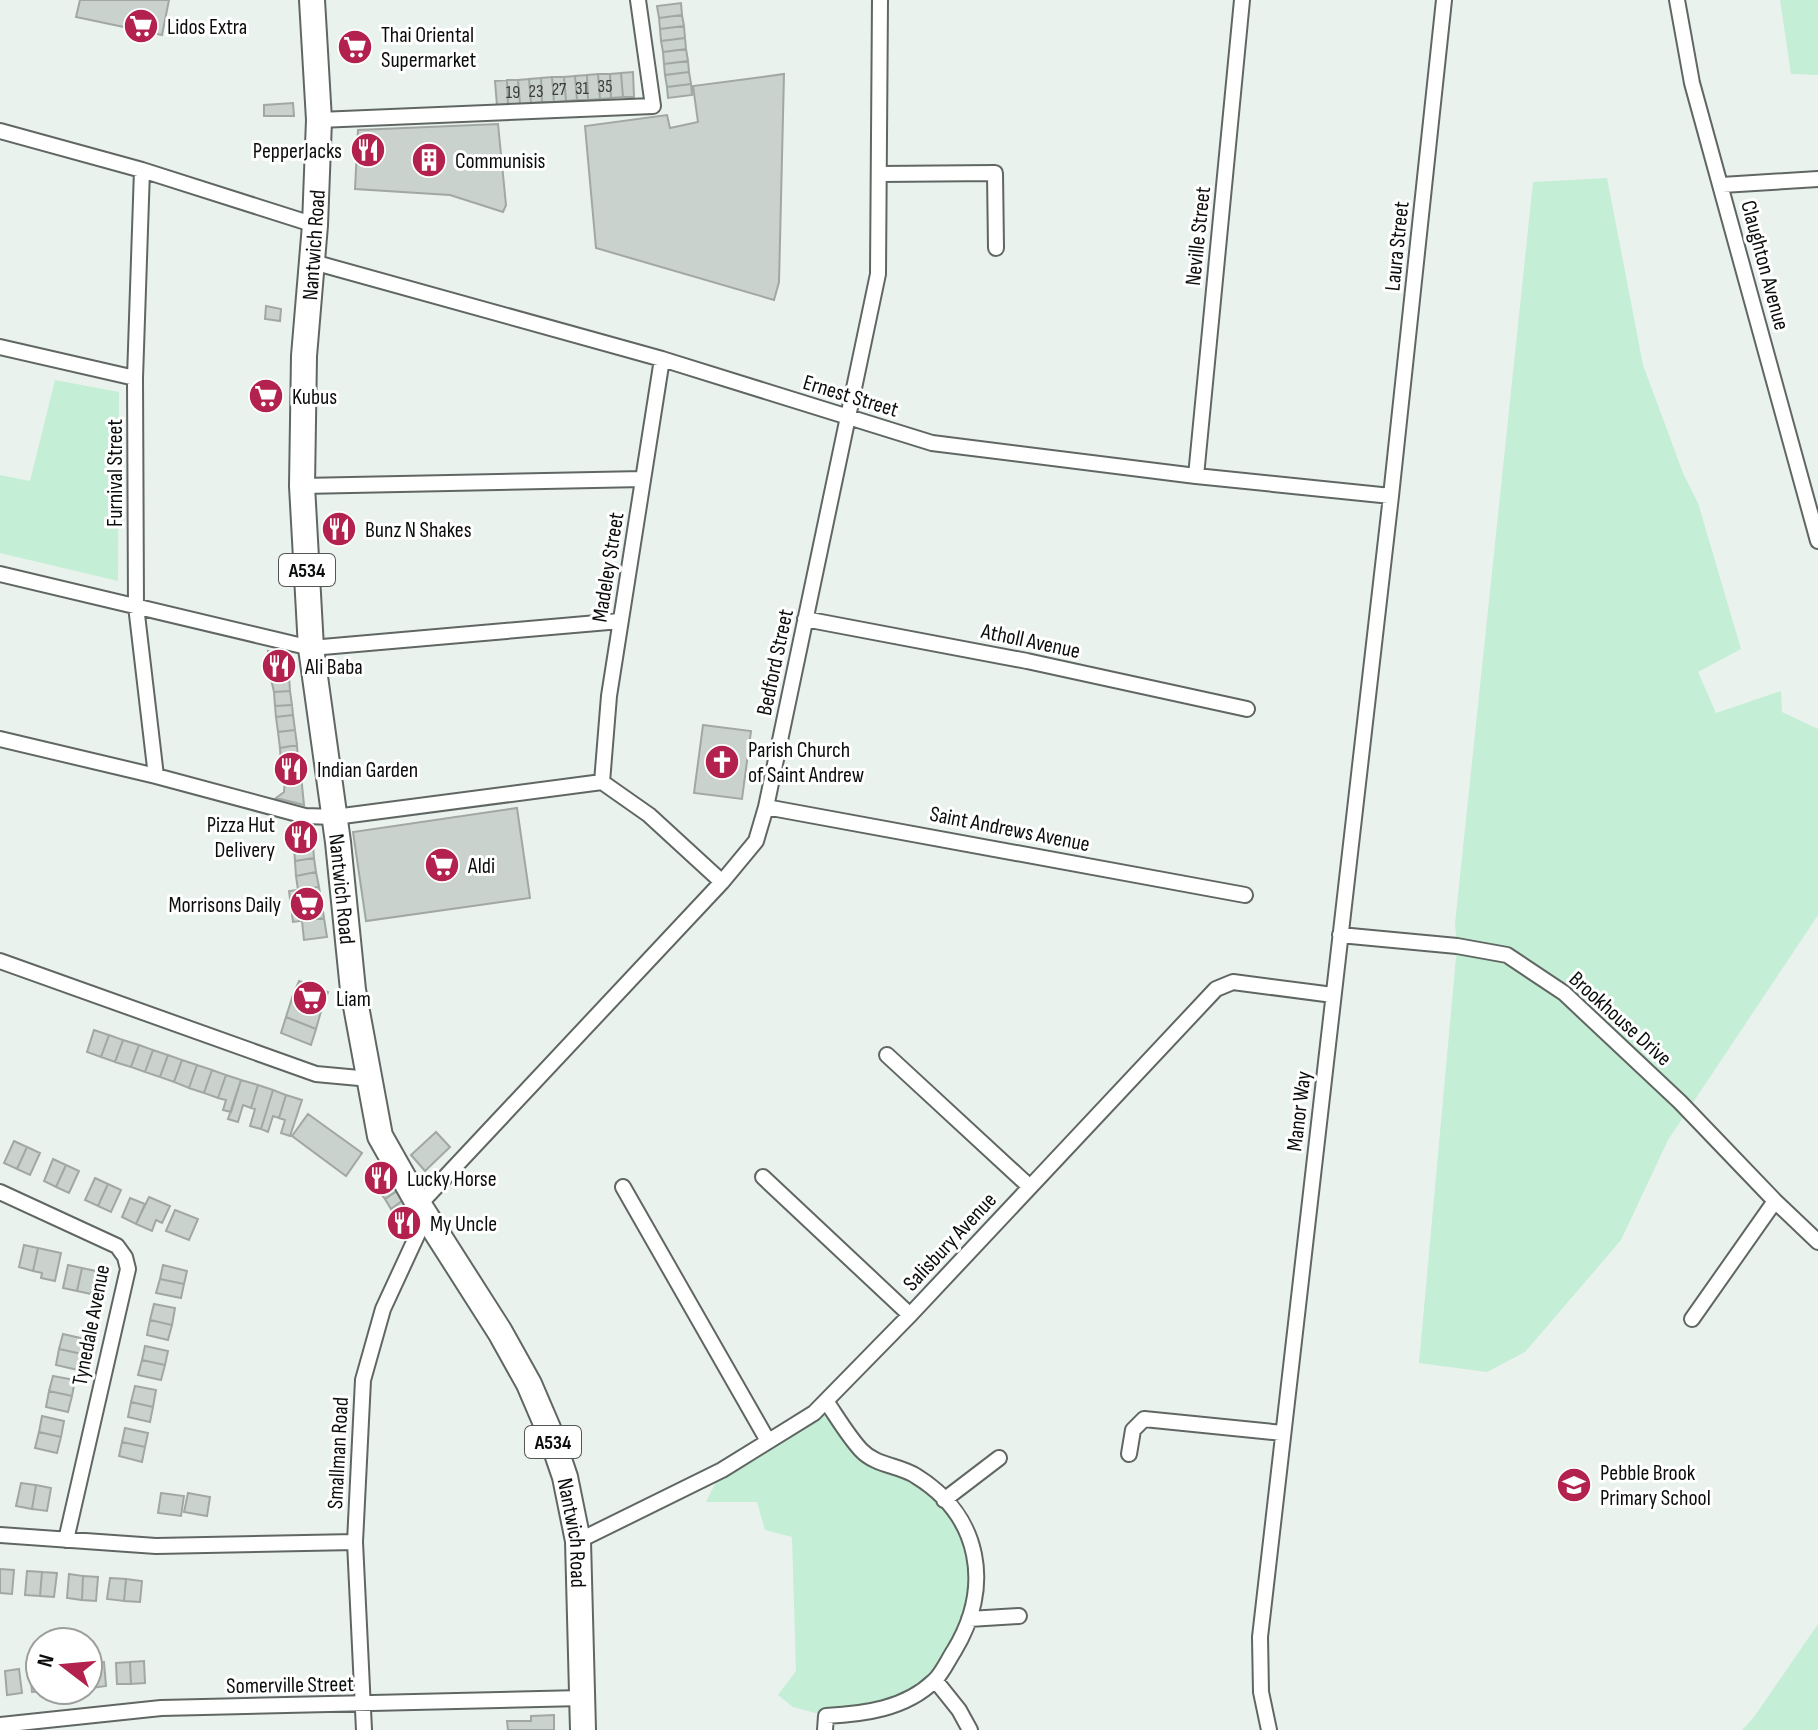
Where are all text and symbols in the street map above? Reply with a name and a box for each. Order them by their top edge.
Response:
supermarket icon: Lidos Extra [122,7,160,45]
place label: Lidos Extra [167,14,247,41]
place label: Thai Oriental Supermarket [381,22,477,74]
supermarket icon: Thai Oriental Supermarket [336,28,374,66]
house number: 35 [598,76,612,97]
house number: 31 [575,78,590,99]
house number: 27 [552,79,567,100]
house number: 23 [529,81,544,102]
house number: 19 [506,82,520,103]
restaurant icon: PepperJacks [349,131,387,169]
place label: PepperJacks [253,138,342,165]
building icon: Communisis [410,141,448,179]
place label: Communisis [455,148,546,175]
street label: Neville Street [1180,185,1217,287]
street label: Nantwich Road [297,189,332,301]
street label: Claughton Avenue [1734,198,1795,333]
street label: Laura Street [1379,200,1416,292]
street label: Ernest Street [800,369,902,424]
supermarket icon: Kubus [247,377,285,415]
place label: Kubus [292,384,337,411]
street label: Furnival Street [102,419,129,527]
restaurant icon: Bunz N Shakes [320,510,358,548]
street label: Madeley Street [586,510,631,624]
place label: Bunz N Shakes [365,517,472,544]
road number: A534 [279,554,335,586]
street label: Bedford Street [751,606,800,718]
street label: Atholl Avenue [978,618,1083,665]
restaurant icon: Ali Baba [260,647,298,685]
place label: Ali Baba [304,654,363,681]
place label: Parish Church of Saint Andrew [748,737,864,789]
church icon: Parish Church of Saint Andrew [703,743,741,781]
restaurant icon: Indian Garden [272,750,310,788]
place label: Indian Garden [317,757,418,784]
street label: Saint Andrews Avenue [927,801,1092,858]
place label: Pizza Hut Delivery [207,812,276,864]
restaurant icon: Pizza Hut Delivery [282,818,320,856]
street label: Nantwich Road [322,832,360,946]
supermarket icon: Aldi [423,846,461,884]
place label: Aldi [467,853,495,880]
supermarket icon: Morrisons Daily [288,885,326,923]
place label: Morrisons Daily [168,892,282,919]
street label: Brookhouse Drive [1563,966,1677,1072]
supermarket icon: Liam [291,979,329,1017]
place label: Liam [336,986,371,1013]
street label: Manor Way [1281,1069,1318,1153]
restaurant icon: Lucky Horse [362,1159,400,1197]
place label: Lucky Horse [407,1166,497,1193]
street label: Salisbury Avenue [898,1187,1003,1297]
restaurant icon: My Uncle [385,1204,423,1242]
place label: My Uncle [430,1211,497,1238]
street label: Tynedale Avenue [67,1263,116,1388]
street label: Smallman Road [322,1396,355,1510]
road number: A534 [525,1426,581,1458]
place label: Pebble Brook Primary School [1600,1460,1711,1512]
school or university icon: Pebble Brook Primary School [1555,1466,1593,1504]
street label: Nantwich Road [551,1476,591,1588]
north arrow [24,1626,104,1706]
text: N [32,1652,61,1670]
street label: Somerville Street [226,1671,354,1700]

